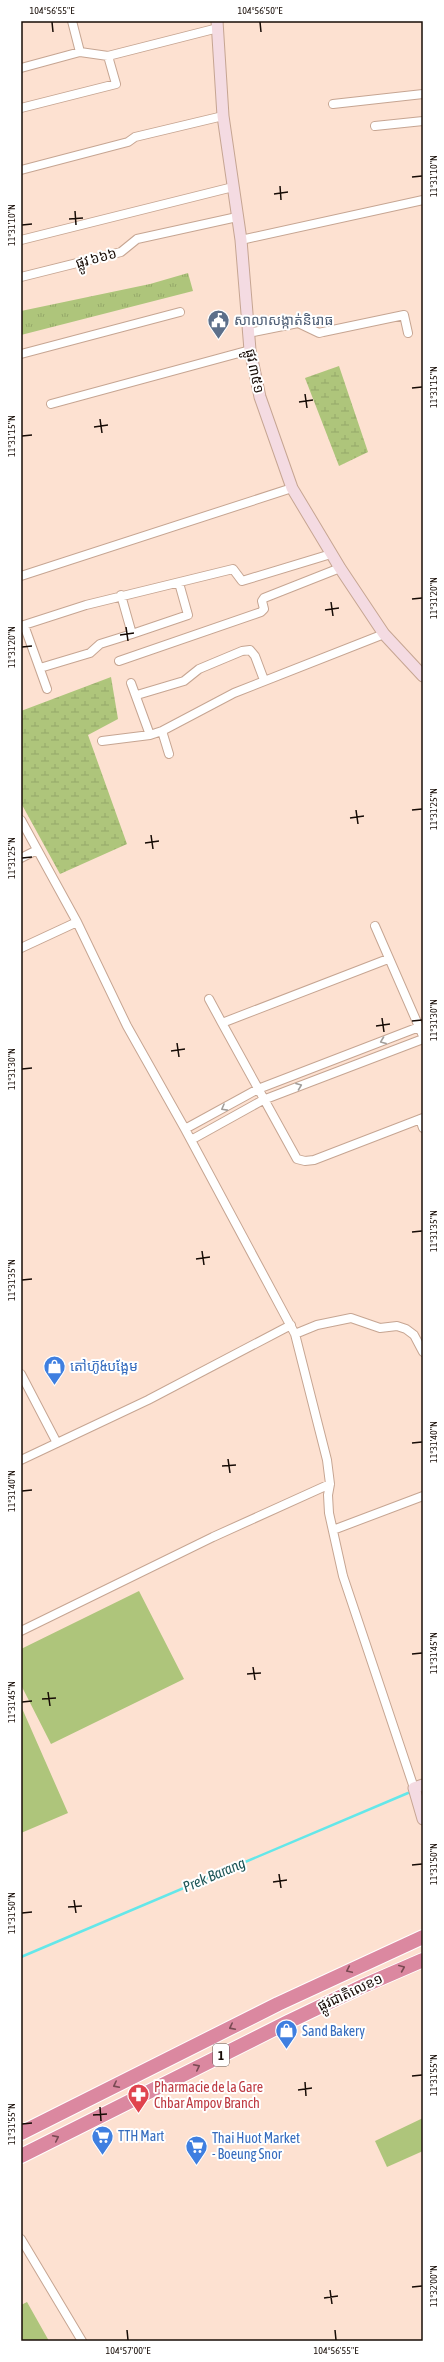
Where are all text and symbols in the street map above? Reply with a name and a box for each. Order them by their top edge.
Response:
text: 104°56'55"E [30,5,75,16]
text: 104°56'50"E [238,5,283,16]
text: 11°31'10"N [428,155,439,197]
text: 11°31'10"N [6,204,17,246]
street label: ផ្លូវ ៦៦៦ [74,245,119,275]
public building icon: សាលាសង្កាត់និរោធ [205,307,231,340]
place label: សាលាសង្កាត់និរោធ [234,312,333,329]
street label: ផ្លូវ ៣៥១ [238,347,268,396]
text: 11°31'15"N [428,366,439,408]
text: 11°31'15"N [6,415,17,457]
text: 11°31'20"N [428,577,439,619]
text: 11°31'20"N [6,626,17,668]
text: 11°31'25"N [428,788,439,830]
text: 11°31'25"N [6,837,17,879]
text: 11°31'30"N [428,999,439,1041]
one-way arrow [379,1036,386,1044]
text: 11°31'30"N [6,1048,17,1090]
one-way arrow [296,1083,303,1091]
one-way arrow [221,1103,228,1110]
text: 11°31'35"N [428,1210,439,1252]
text: 11°31'35"N [6,1259,17,1301]
shop icon: តៅហ៊ូ&បង្អែម [42,1353,68,1386]
place label: តៅហ៊ូ&បង្អែម [70,1358,138,1375]
text: 11°31'40"N [428,1421,439,1463]
text: 11°31'40"N [6,1470,17,1512]
text: 11°31'45"N [428,1632,439,1674]
text: 11°31'45"N [6,1681,17,1723]
text: 11°31'50"N [428,1843,439,1885]
water label: Prek Barang [180,1854,248,1895]
text: 11°31'50"N [6,1892,17,1934]
one-way arrow [346,1965,353,1973]
one-way arrow [399,1965,406,1973]
street label: ផ្លូវជាតិលេខ១ [315,1970,387,2018]
shop icon: Sand Bakery [273,2018,299,2051]
one-way arrow [229,2022,236,2030]
place label: Sand Bakery [302,2023,365,2039]
road number: 1 [213,2044,229,2066]
text: 11°31'55"N [428,2054,439,2096]
one-way arrow [193,2065,200,2072]
place label: Pharmacie de la Gare Chbar Ampov Branch [154,2079,263,2111]
one-way arrow [112,2080,120,2088]
pharmacy icon: Pharmacie de la Gare Chbar Ampov Branch [126,2082,152,2115]
text: 11°31'55"N [6,2103,17,2145]
supermarket icon: TTH Mart [90,2123,116,2156]
place label: TTH Mart [118,2128,164,2144]
place label: Thai Huot Market - Boeung Snor [212,2130,300,2162]
supermarket icon: Thai Huot Market - Boeung Snor [183,2133,209,2166]
one-way arrow [52,2135,59,2143]
text: 11°32'00"N [428,2265,439,2307]
text: 104°57'00"E [106,2345,151,2356]
text: 104°56'55"E [314,2345,359,2356]

